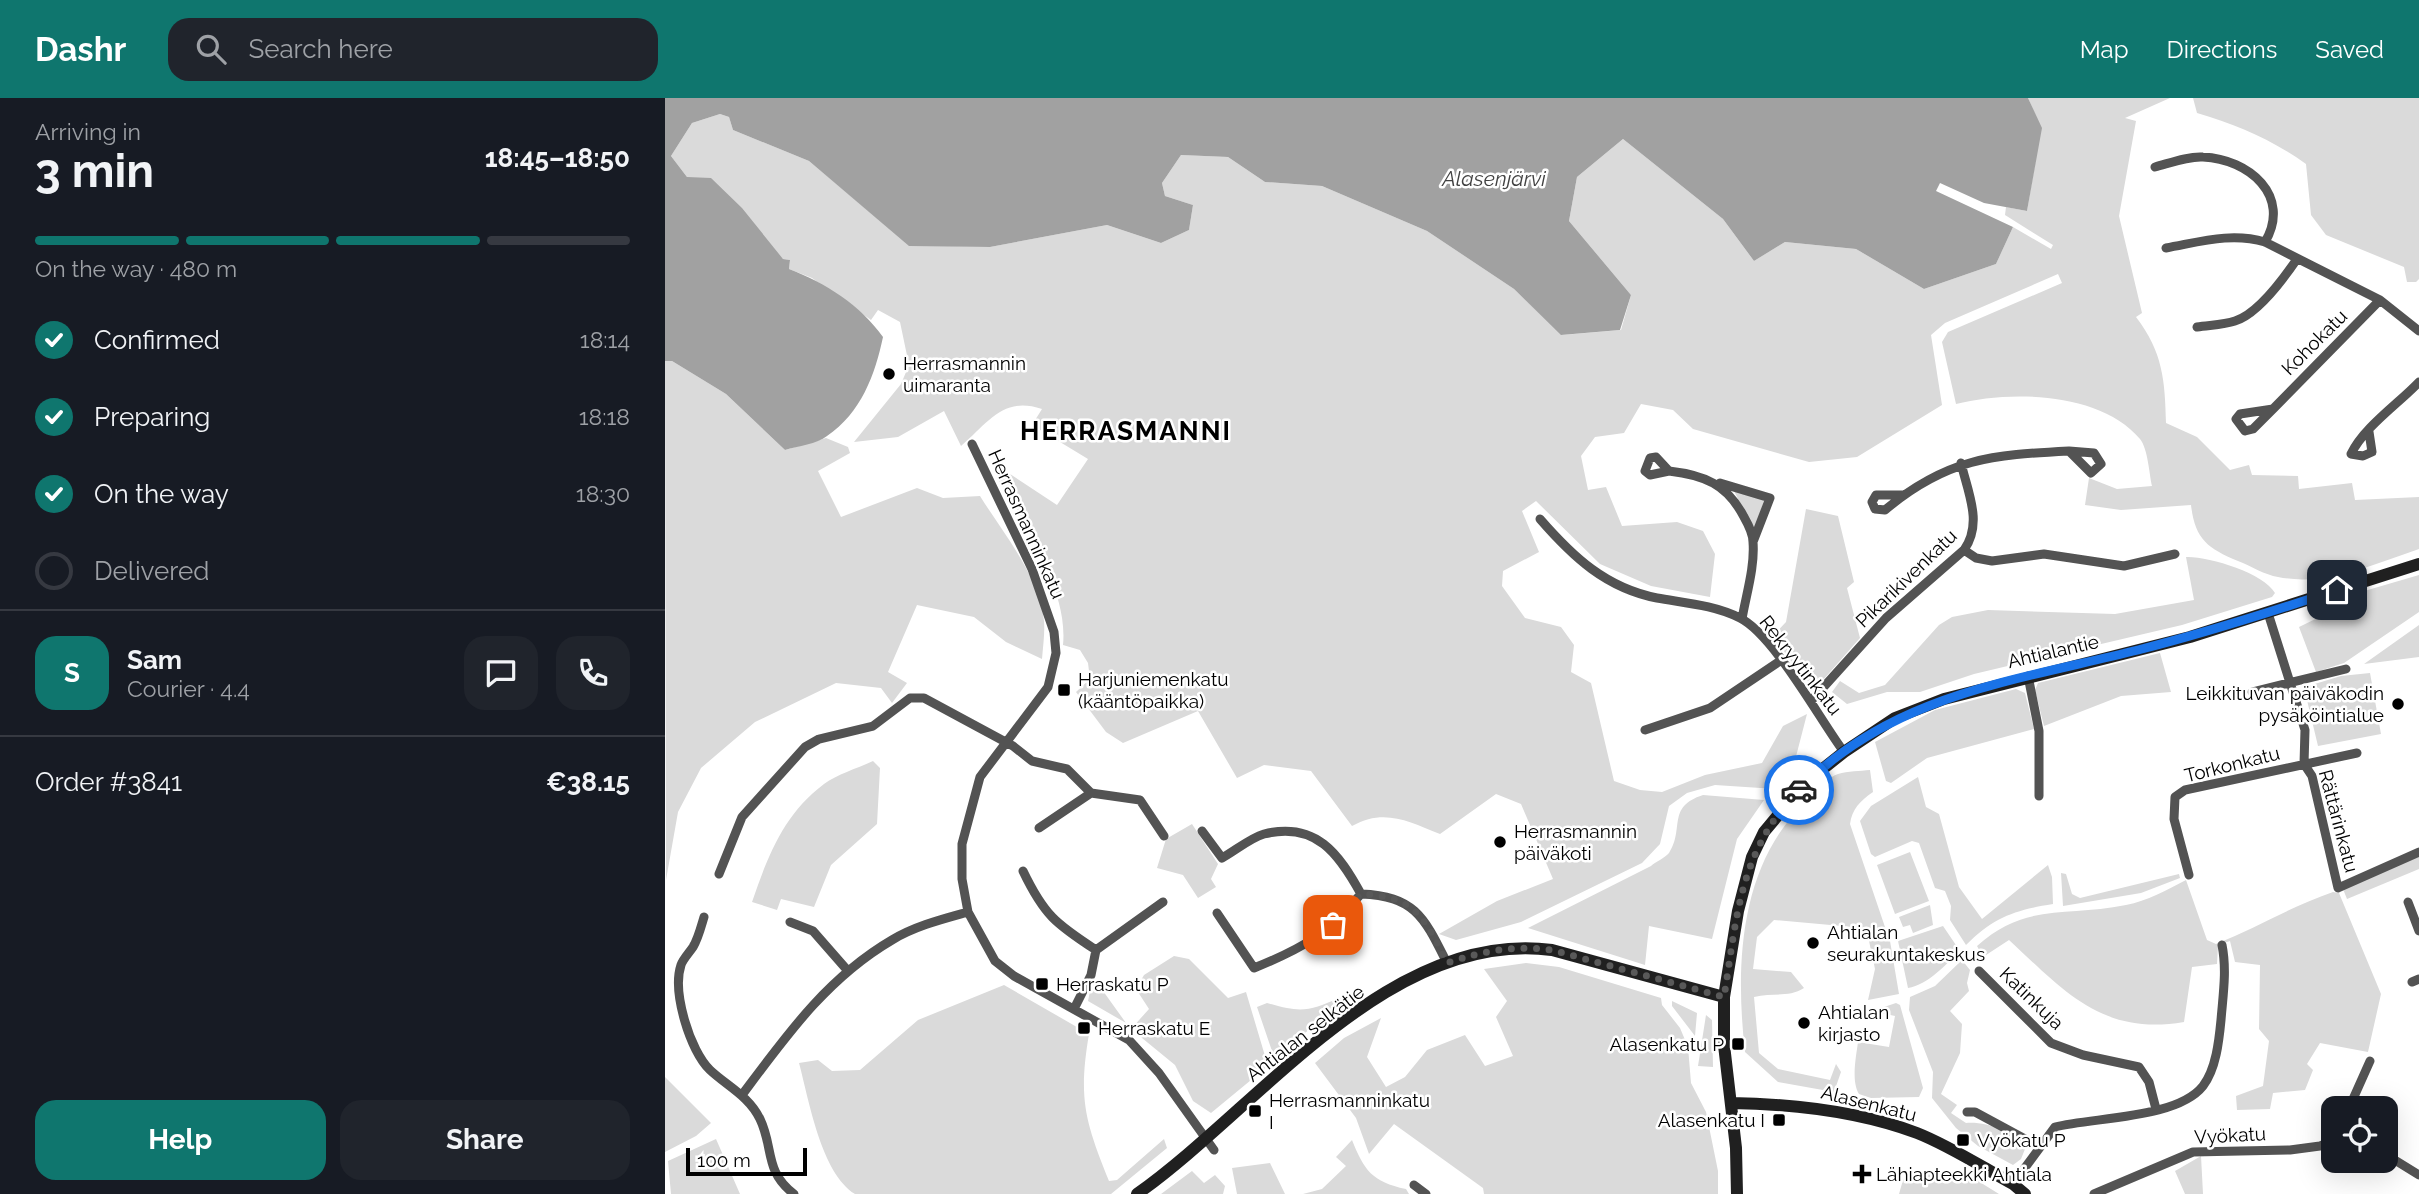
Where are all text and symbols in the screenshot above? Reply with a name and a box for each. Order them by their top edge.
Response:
search box [168,18,658,81]
text: Dashr [35,30,126,69]
icon: search [192,30,230,68]
text: Search here [248,34,393,64]
text: Map [2080,35,2129,64]
text: Directions [2167,35,2277,64]
text: Saved [2315,35,2384,64]
text: Arriving in [35,118,141,145]
text: 18:45–18:50 [485,143,630,173]
text: 3 min [35,144,154,198]
water label: Alasenjärvi [1441,166,1546,191]
text: On the way · 480 m [35,255,237,282]
street label: Kohokatu [2277,305,2351,379]
icon: check [35,321,73,359]
text: Confirmed [94,325,220,355]
text: 18:14 [580,326,630,353]
place label: Herrasmannin uimaranta [903,352,1026,396]
marker: Herrasmannin uimaranta [881,366,897,382]
icon: check [35,398,73,436]
text: Preparing [94,402,210,432]
text: 18:18 [579,403,630,430]
district label: HERRASMANNI [1020,416,1232,446]
street label: Herrasmanninkatu [984,446,1070,602]
icon: check [35,475,73,513]
text: On the way [94,479,229,509]
text: 18:30 [576,480,630,507]
street label: Pikarikivenkatu [1851,524,1961,632]
text: Delivered [94,556,209,586]
pin [2307,560,2367,620]
icon: home [2318,571,2356,609]
street label: Rekryytinkatu [1755,611,1847,719]
street label: Ahtialantie [2005,630,2101,672]
button: chat [464,636,538,710]
button: phone [556,636,630,710]
text: Sam [127,645,182,675]
text: S [64,658,80,688]
place label: Harjuniemenkatu (kääntöpaikka) [1078,668,1229,712]
text: Courier · 4.4 [127,675,250,702]
marker: Harjuniemenkatu (kääntöpaikka) [1056,682,1072,698]
place label: Leikkituvan päiväkodin pysäköintialue [2185,682,2384,726]
marker: Leikkituvan päiväkodin pysäköintialue [2390,696,2406,712]
street label: Torkonkatu [2182,742,2282,786]
courier [1764,755,1834,825]
text: Order #3841 [35,767,182,797]
text: €38.15 [546,767,630,797]
street label: Rättärinkatu [2315,767,2363,875]
icon: car [1780,771,1818,809]
place label: Herrasmannin päiväkoti [1514,820,1637,864]
marker: Herrasmannin päiväkoti [1492,834,1508,850]
pin [1303,895,1363,955]
icon: bag [1314,906,1352,944]
place label: Ahtialan seurakuntakeskus [1827,921,1985,965]
marker: Ahtialan seurakuntakeskus [1805,935,1821,951]
street label: Katinkuja [1996,962,2068,1034]
place label: Herraskatu P [1056,973,1169,995]
marker: Herraskatu P [1034,976,1050,992]
street label: Ahtialan selkätie [1242,980,1368,1086]
place label: Ahtialan kirjasto [1818,1001,1889,1045]
marker: Ahtialan kirjasto [1796,1015,1812,1031]
place label: Herraskatu E [1098,1017,1210,1039]
marker: Herraskatu E [1076,1020,1092,1036]
place label: Alasenkatu P [1610,1033,1724,1055]
marker: Alasenkatu P [1730,1036,1746,1052]
street label: Alasenkatu [1819,1081,1919,1125]
place label: Herrasmanninkatu I [1269,1089,1430,1133]
map controls [2321,1096,2398,1173]
button: locate [2321,1096,2398,1173]
button: Help [35,1100,326,1180]
button: Share [340,1100,630,1180]
marker: Herrasmanninkatu I [1247,1103,1263,1119]
place label: Alasenkatu I [1658,1109,1765,1131]
marker: Alasenkatu I [1771,1112,1787,1128]
street label: Vyökatu [2194,1122,2266,1148]
place label: Vyökatu P [1977,1129,2066,1151]
marker: Vyökatu P [1955,1132,1971,1148]
scale bar [686,1145,807,1177]
text: 100 m [697,1149,751,1171]
place label: Lähiapteekki Ahtiala [1876,1163,2052,1185]
marker: Lähiapteekki Ahtiala [1854,1166,1870,1182]

